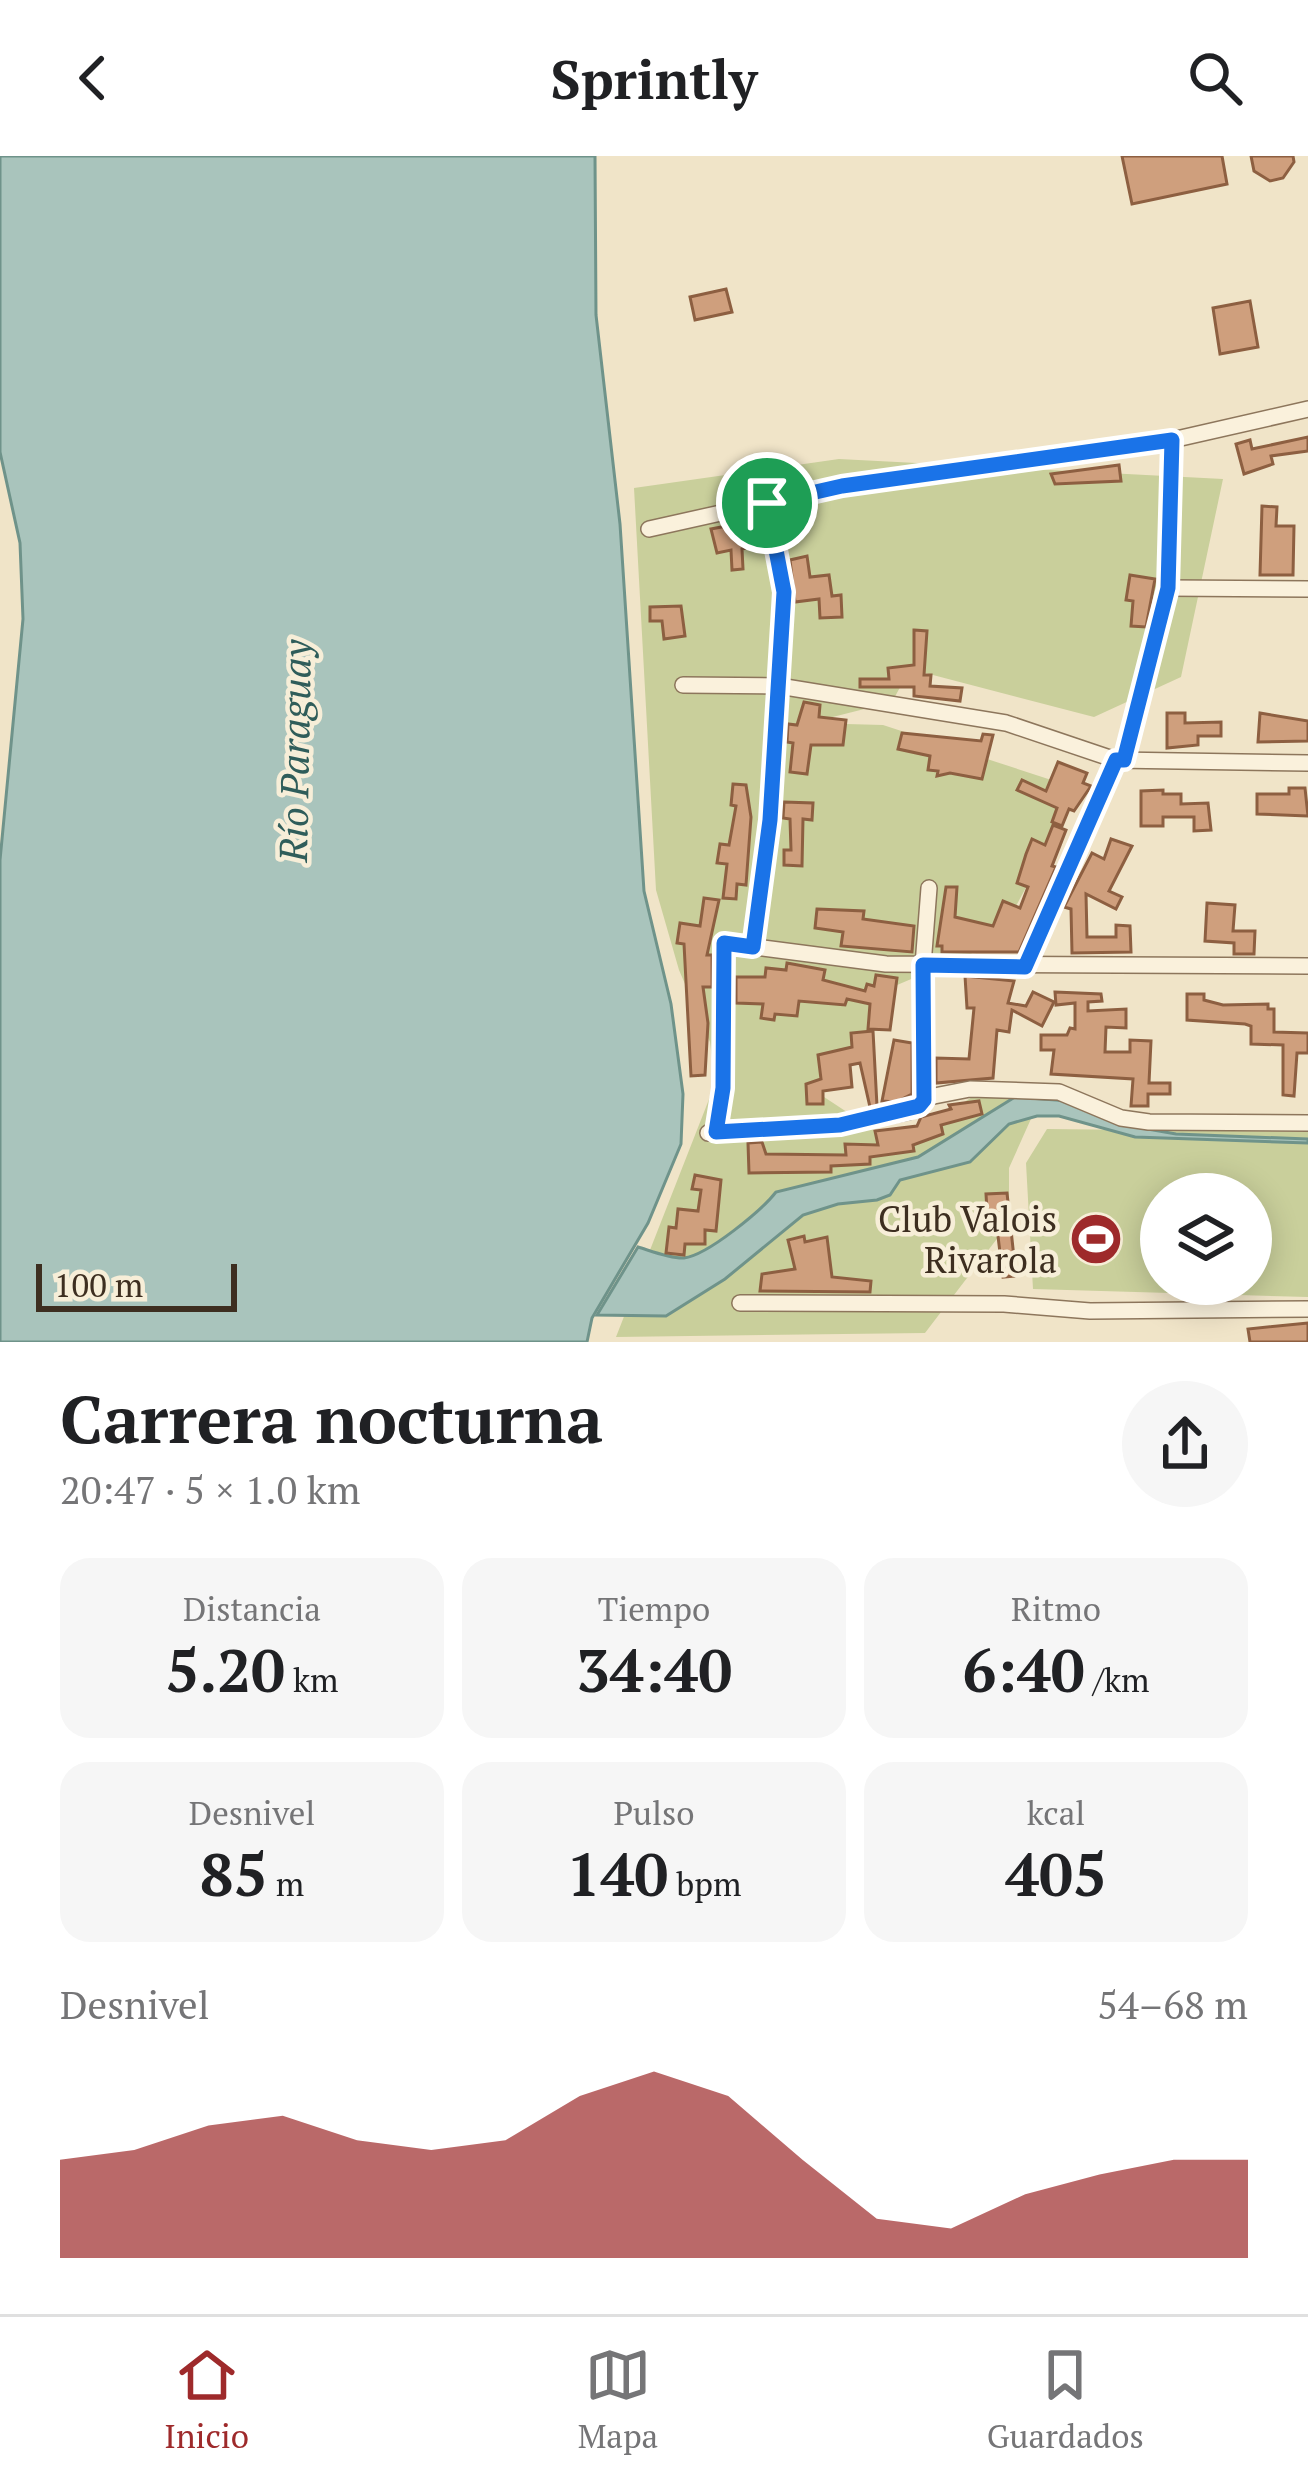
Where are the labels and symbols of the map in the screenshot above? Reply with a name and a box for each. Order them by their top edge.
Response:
pin [716,452,818,554]
water label: Río Paraguay [266,638,322,864]
place label: Club Valois Rivarola [878,1195,1057,1283]
sports icon: Club Valois Rivarola [1068,1211,1124,1267]
scale bar [36,1258,237,1311]

